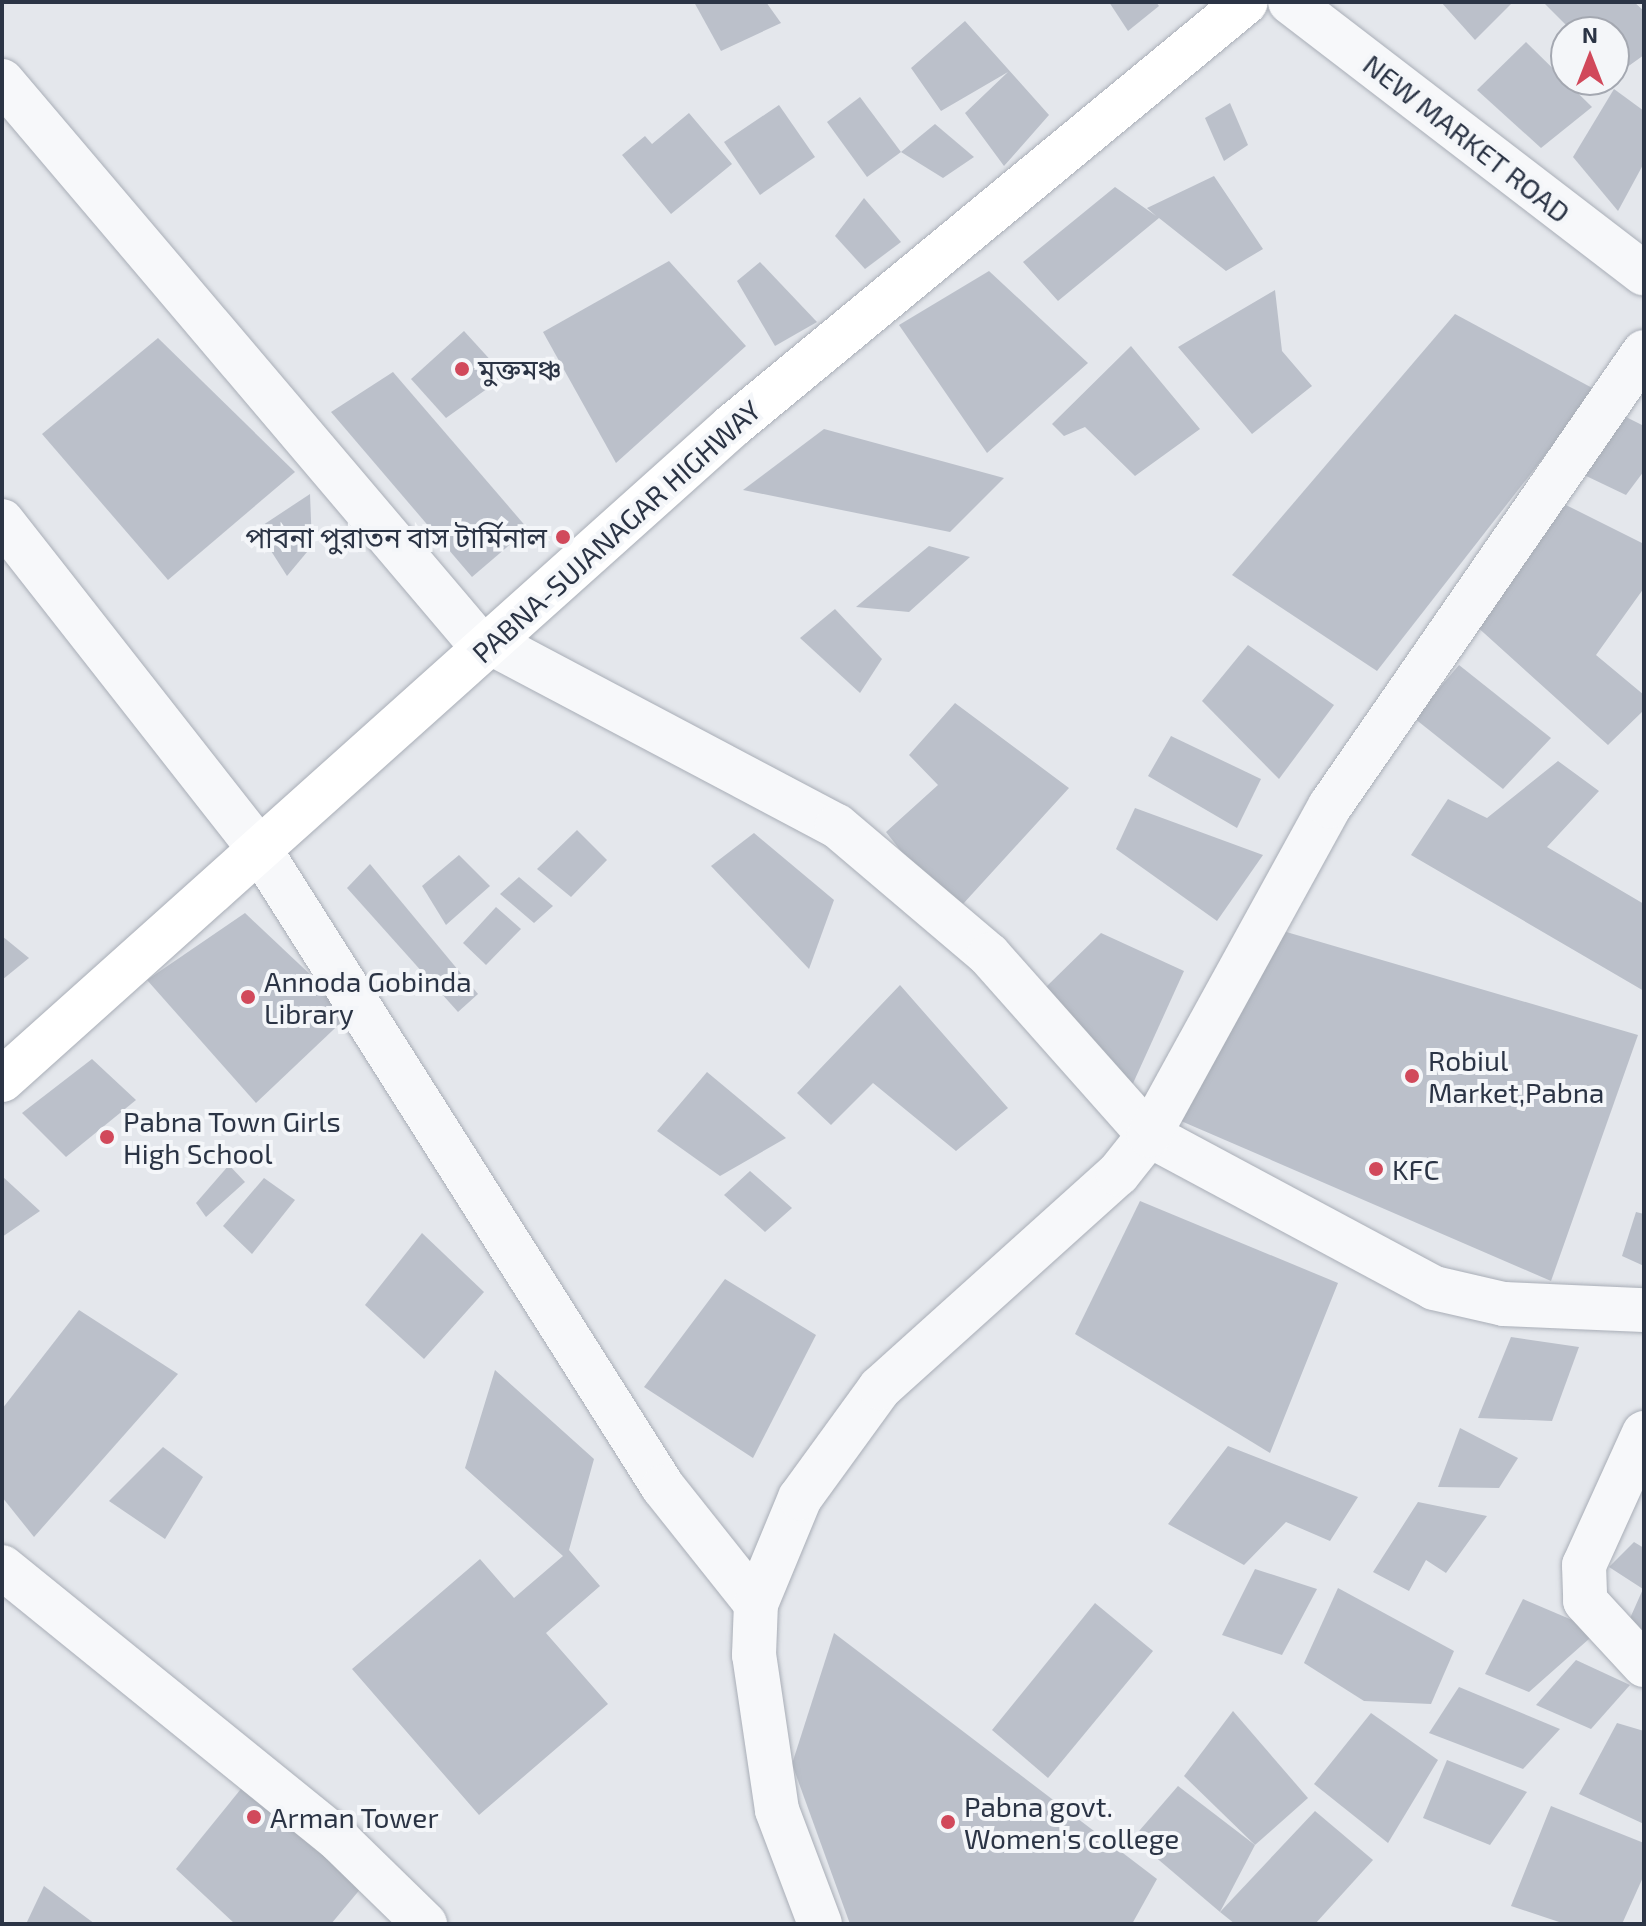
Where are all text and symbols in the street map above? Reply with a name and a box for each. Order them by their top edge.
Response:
north arrow [1550,16,1630,96]
text: N [1582,21,1598,47]
street label: NEW MARKET ROAD [1357,47,1577,229]
place label: মুক্তমঞ্চ [478,352,562,386]
marker: মুক্তমঞ্চ [453,360,471,378]
street label: PABNA-SUJANAGAR HIGHWAY [465,393,767,669]
place label: পাবনা পুরাতন বাস টার্মিনাল [245,520,547,554]
marker: পাবনা পুরাতন বাস টার্মিনাল [554,528,572,546]
place label: Annoda Gobinda Library [264,964,472,1030]
marker: Annoda Gobinda Library [239,988,257,1006]
place label: Robiul Market,Pabna [1428,1043,1604,1109]
marker: Robiul Market,Pabna [1403,1067,1421,1085]
place label: Pabna Town Girls High School [123,1104,341,1170]
marker: Pabna Town Girls High School [98,1128,116,1146]
place label: KFC [1392,1152,1439,1186]
marker: KFC [1367,1160,1385,1178]
place label: Pabna govt. Women's college [964,1789,1179,1855]
place label: Arman Tower [270,1800,439,1834]
marker: Arman Tower [245,1808,263,1826]
marker: Pabna govt. Women's college [939,1813,957,1831]

